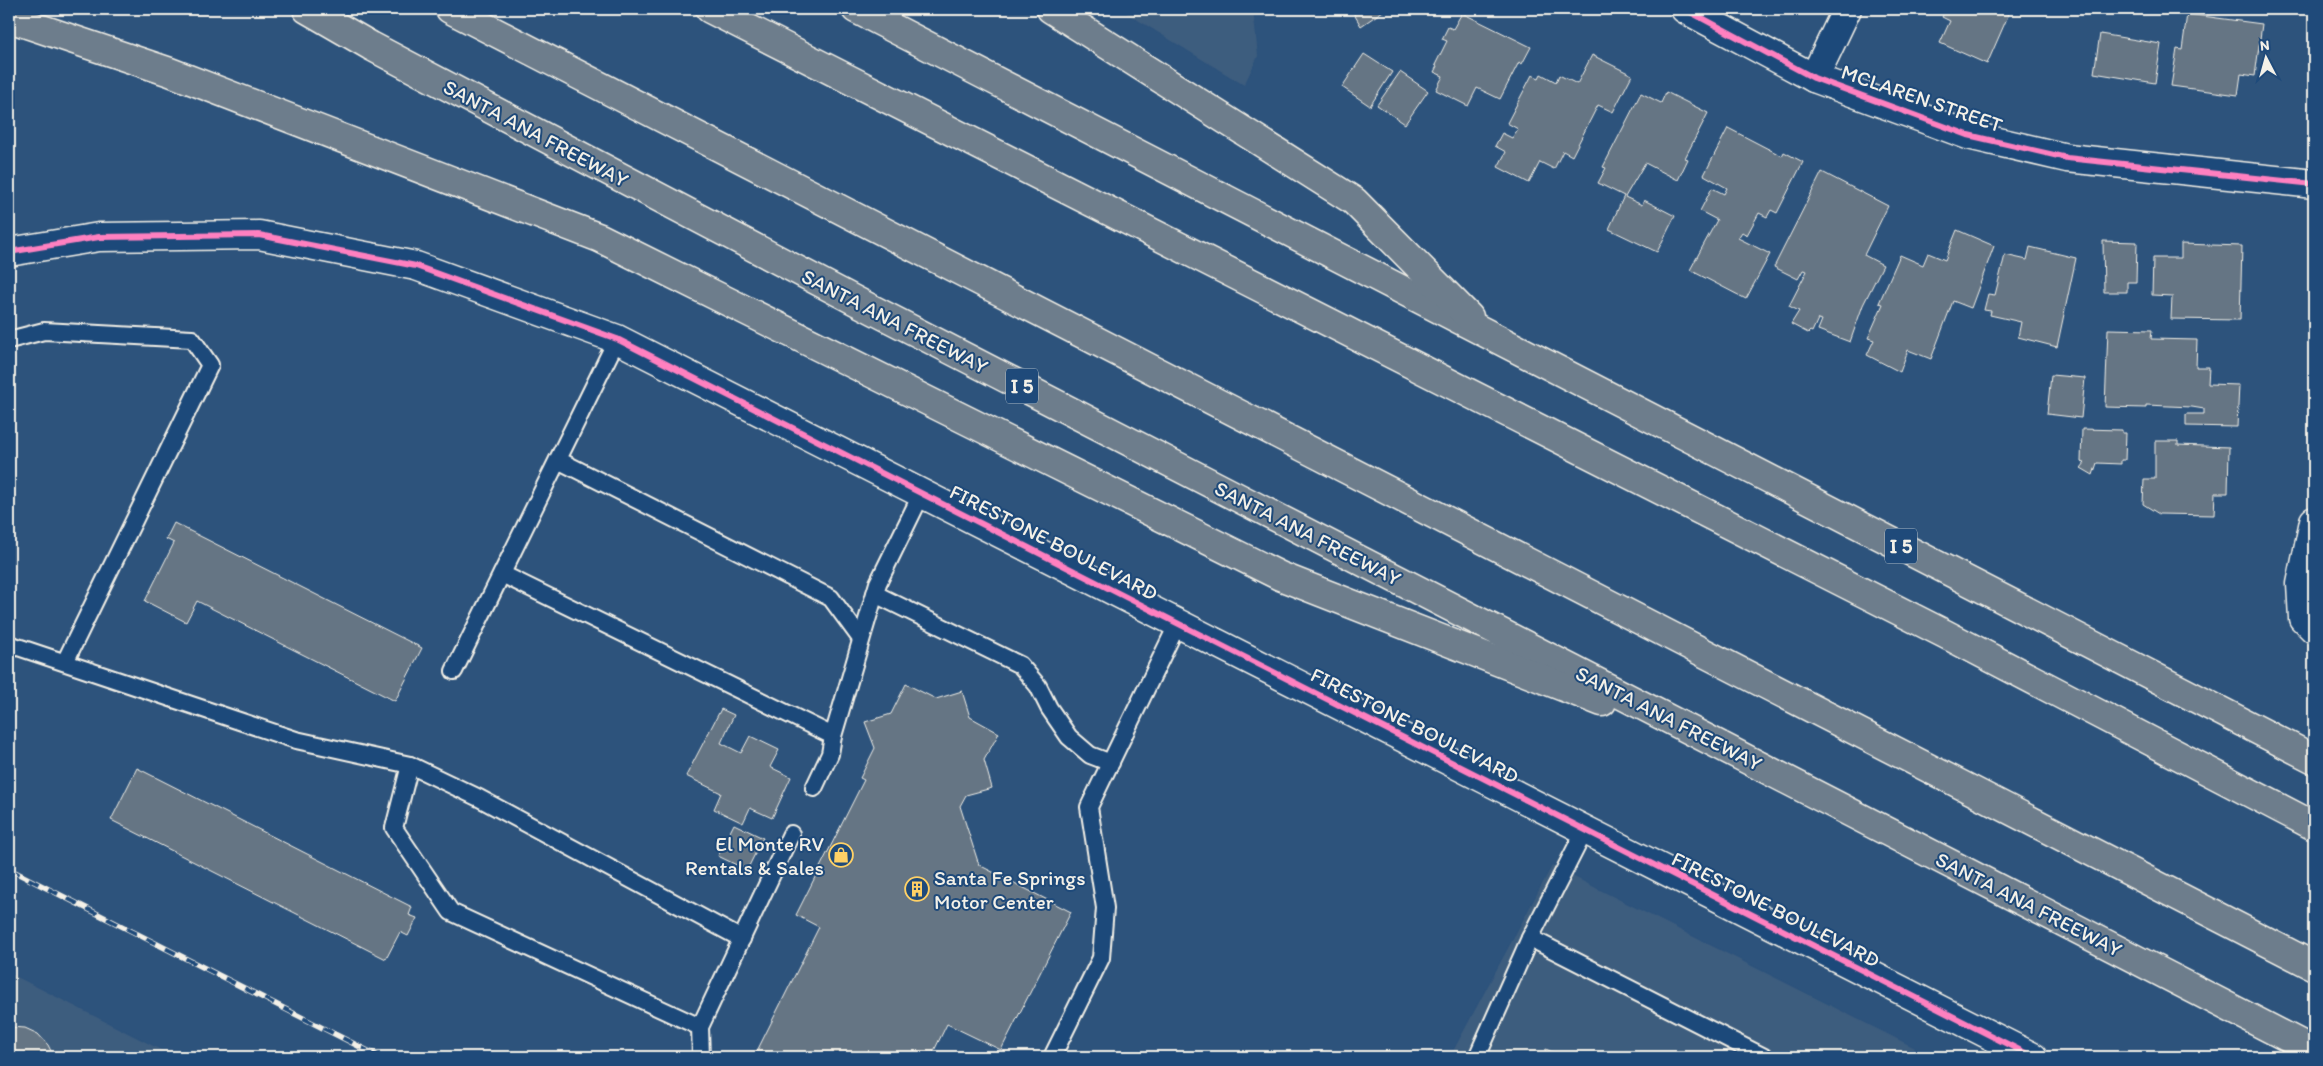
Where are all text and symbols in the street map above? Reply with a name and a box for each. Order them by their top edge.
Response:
north arrow [2240,32,2290,82]
text: N [2259,37,2270,55]
street label: MCLAREN STREET [1838,59,2006,137]
street label: SANTA ANA FREEWAY [439,74,633,192]
street label: SANTA ANA FREEWAY [798,263,992,379]
road number: I 5 [1006,368,1038,404]
street label: SANTA ANA FREEWAY [1211,475,1405,591]
street label: FIRESTONE BOULEVARD [946,479,1162,605]
road number: I 5 [1885,528,1917,564]
street label: SANTA ANA FREEWAY [1572,660,1766,776]
street label: FIRESTONE BOULEVARD [1307,662,1523,788]
place label: El Monte RV Rentals & Sales [685,831,825,880]
shop icon: El Monte RV Rentals & Sales [828,842,854,868]
street label: FIRESTONE BOULEVARD [1668,846,1884,972]
street label: SANTA ANA FREEWAY [1932,846,2126,962]
place label: Santa Fe Springs Motor Center [934,865,1085,914]
building icon: Santa Fe Springs Motor Center [904,876,930,902]

